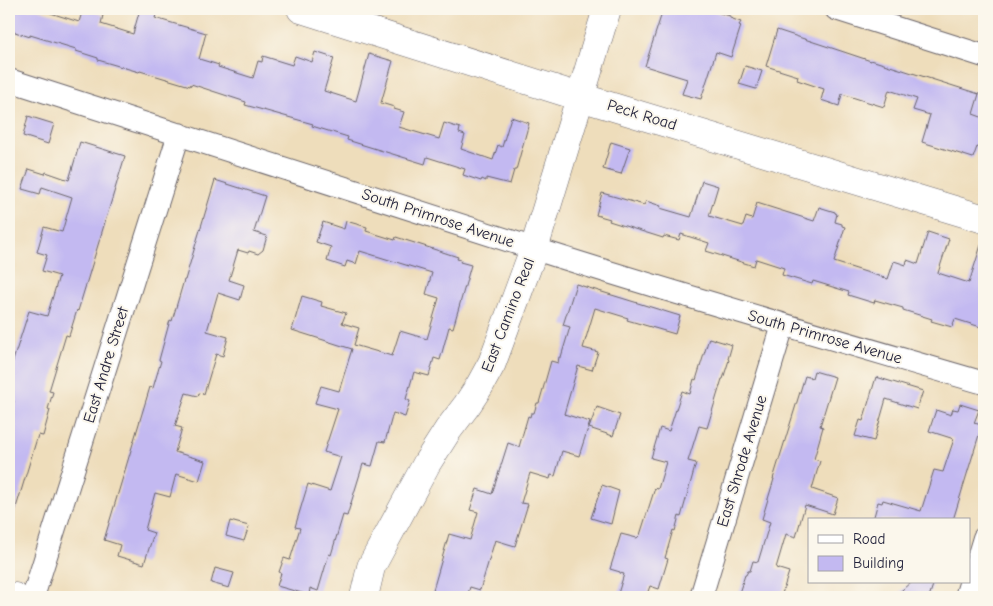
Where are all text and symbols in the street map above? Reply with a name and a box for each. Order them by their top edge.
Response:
street label: Peck Road [605,96,679,134]
street label: South Primrose Avenue [359,185,517,251]
street label: East Camino Real [478,255,538,375]
street label: East Andre Street [80,304,132,425]
street label: South Primrose Avenue [746,306,904,368]
street label: East Shrode Avenue [713,393,771,529]
legend [808,518,970,584]
text: Road [853,530,885,548]
text: Building [853,554,904,572]

